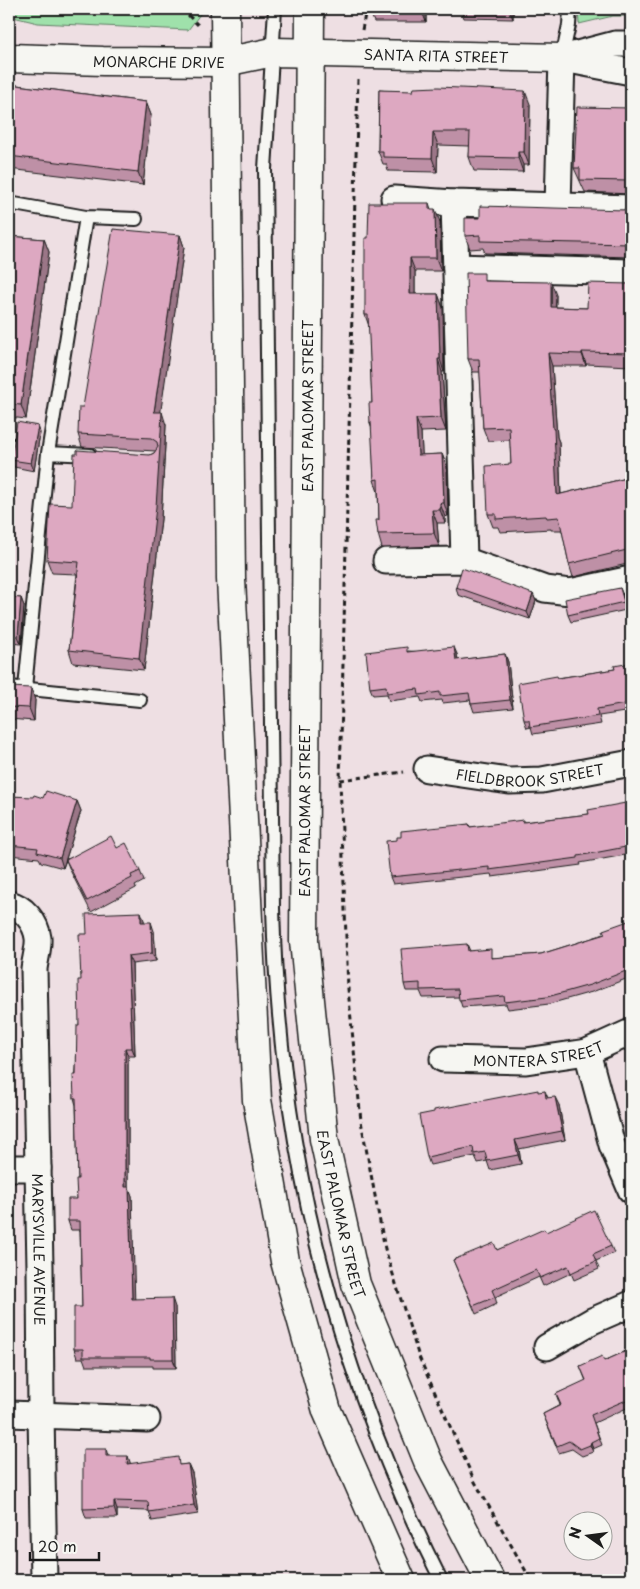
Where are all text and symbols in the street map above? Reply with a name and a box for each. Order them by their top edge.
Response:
street label: SANTA RITA STREET [363,43,509,67]
street label: MONARCHE DRIVE [93,50,225,72]
street label: EAST PALOMAR STREET [297,320,318,492]
street label: EAST PALOMAR STREET [294,725,315,897]
street label: FIELDBROOK STREET [455,758,606,792]
street label: MONTERA STREET [473,1035,607,1072]
street label: EAST PALOMAR STREET [313,1129,371,1302]
street label: MARYSVILLE AVENUE [28,1173,51,1326]
north arrow [562,1512,612,1562]
text: N [563,1525,586,1541]
scale bar [30,1529,99,1561]
text: 20 m [38,1534,77,1557]

